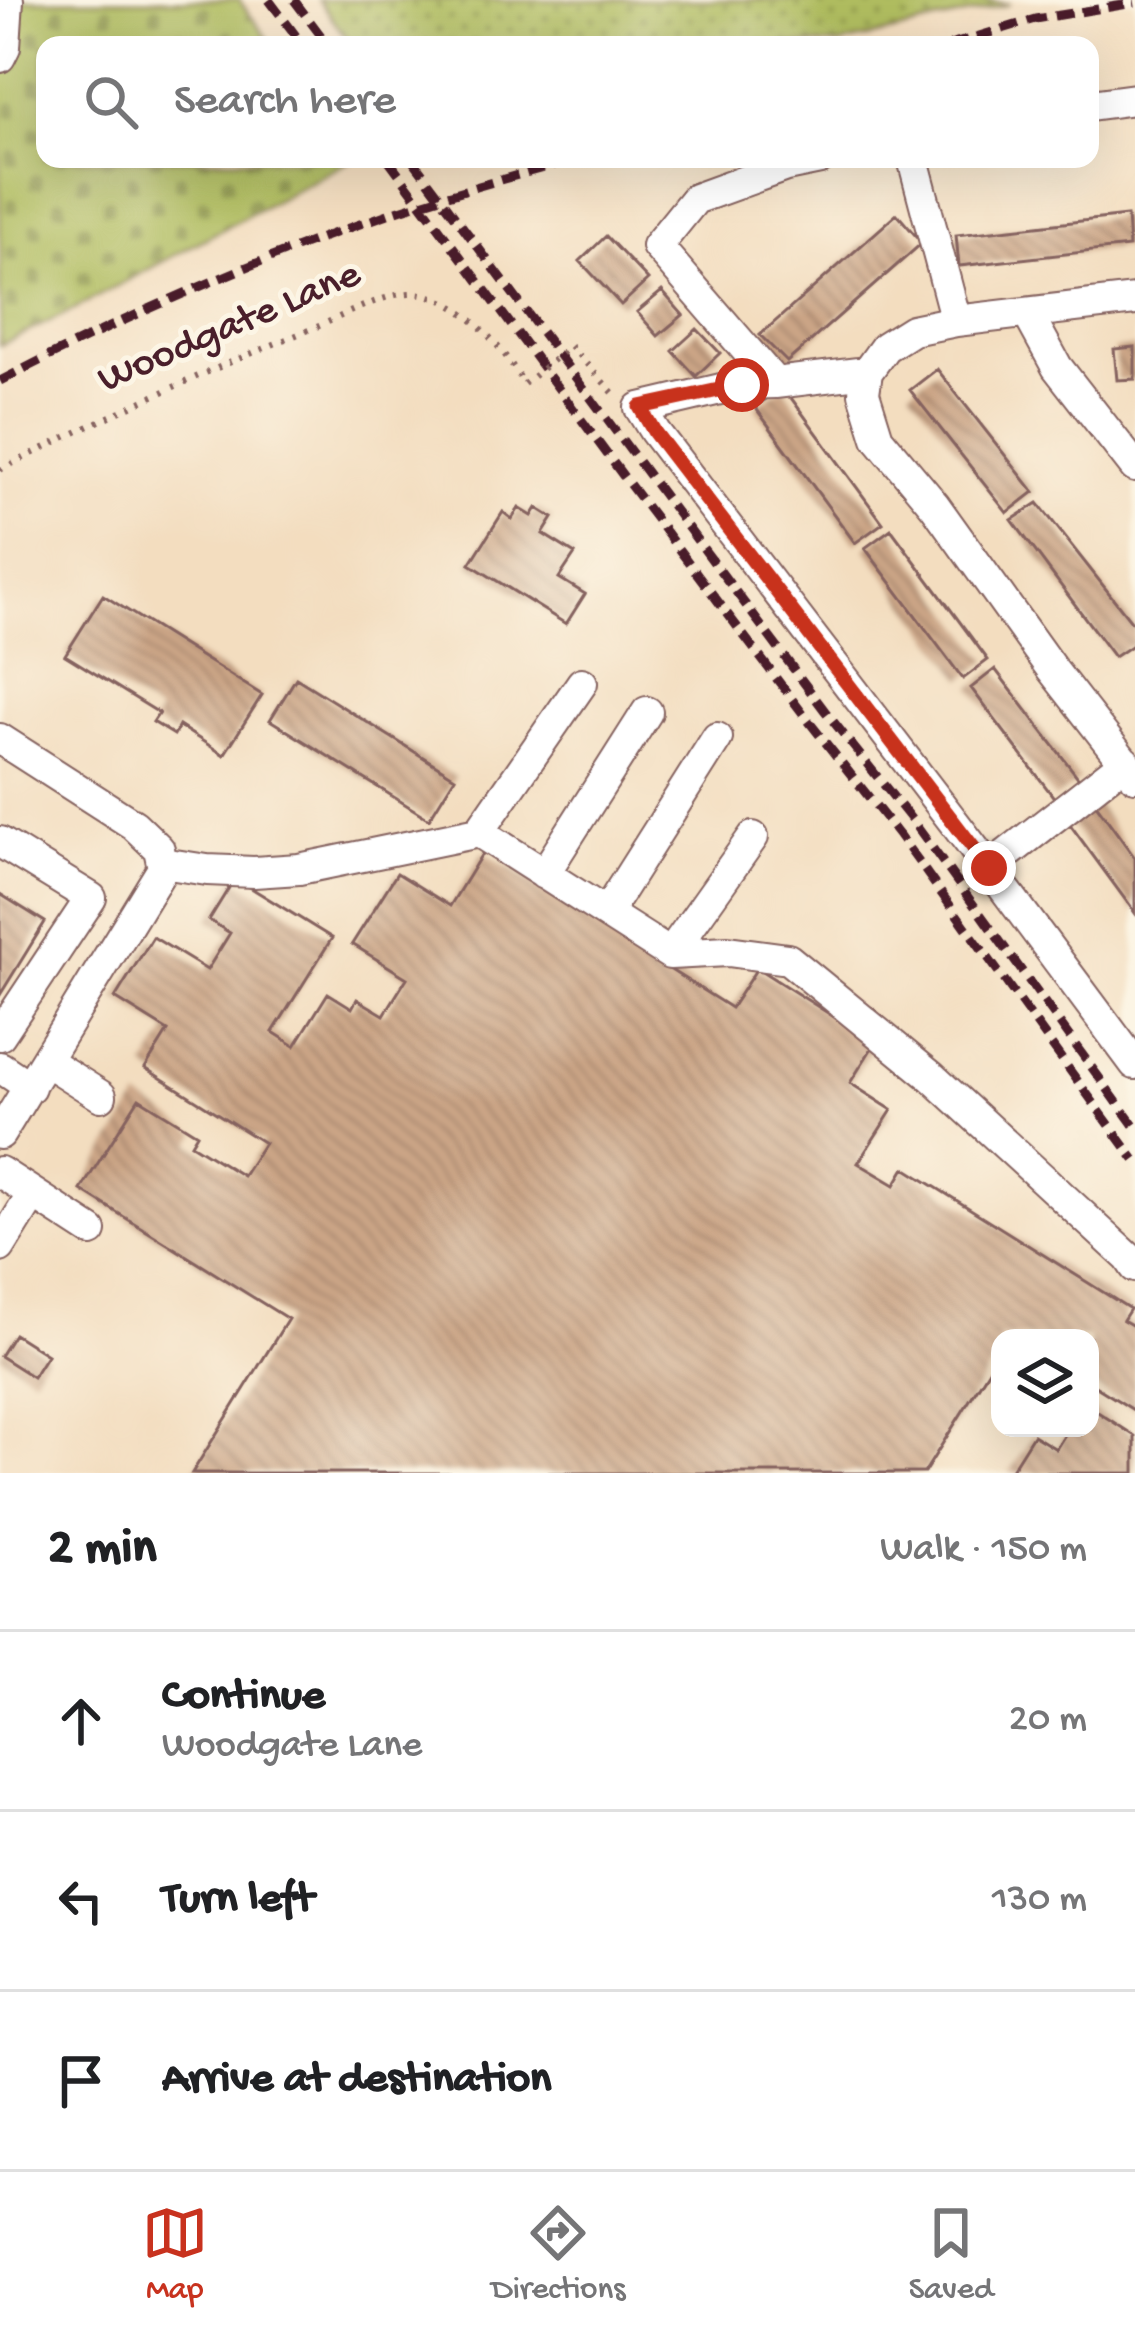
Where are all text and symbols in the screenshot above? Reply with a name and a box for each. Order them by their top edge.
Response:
search box [36,36,1099,168]
icon: search [78,69,144,135]
text: Search here [174,76,396,129]
street label: Woodgate Lane [91,251,370,406]
route start [715,358,769,412]
route end [962,841,1016,895]
map controls [991,1329,1099,1437]
button: layers [991,1329,1099,1437]
text: 2 min [48,1521,157,1581]
text: Walk · 150 m [880,1528,1087,1574]
text: Continue [162,1671,325,1724]
icon: ahead [48,1688,114,1754]
text: 20 m [1009,1698,1087,1744]
text: Woodgate Lane [162,1724,422,1770]
icon: left [48,1868,114,1934]
text: Turn left [162,1874,314,1927]
text: 130 m [992,1878,1087,1924]
icon: arrive [48,2048,114,2114]
text: Arrive at destination [162,2054,551,2107]
tab: Map [142,2200,208,2310]
tab: Directions [491,2200,625,2310]
tab: Saved [909,2200,993,2310]

